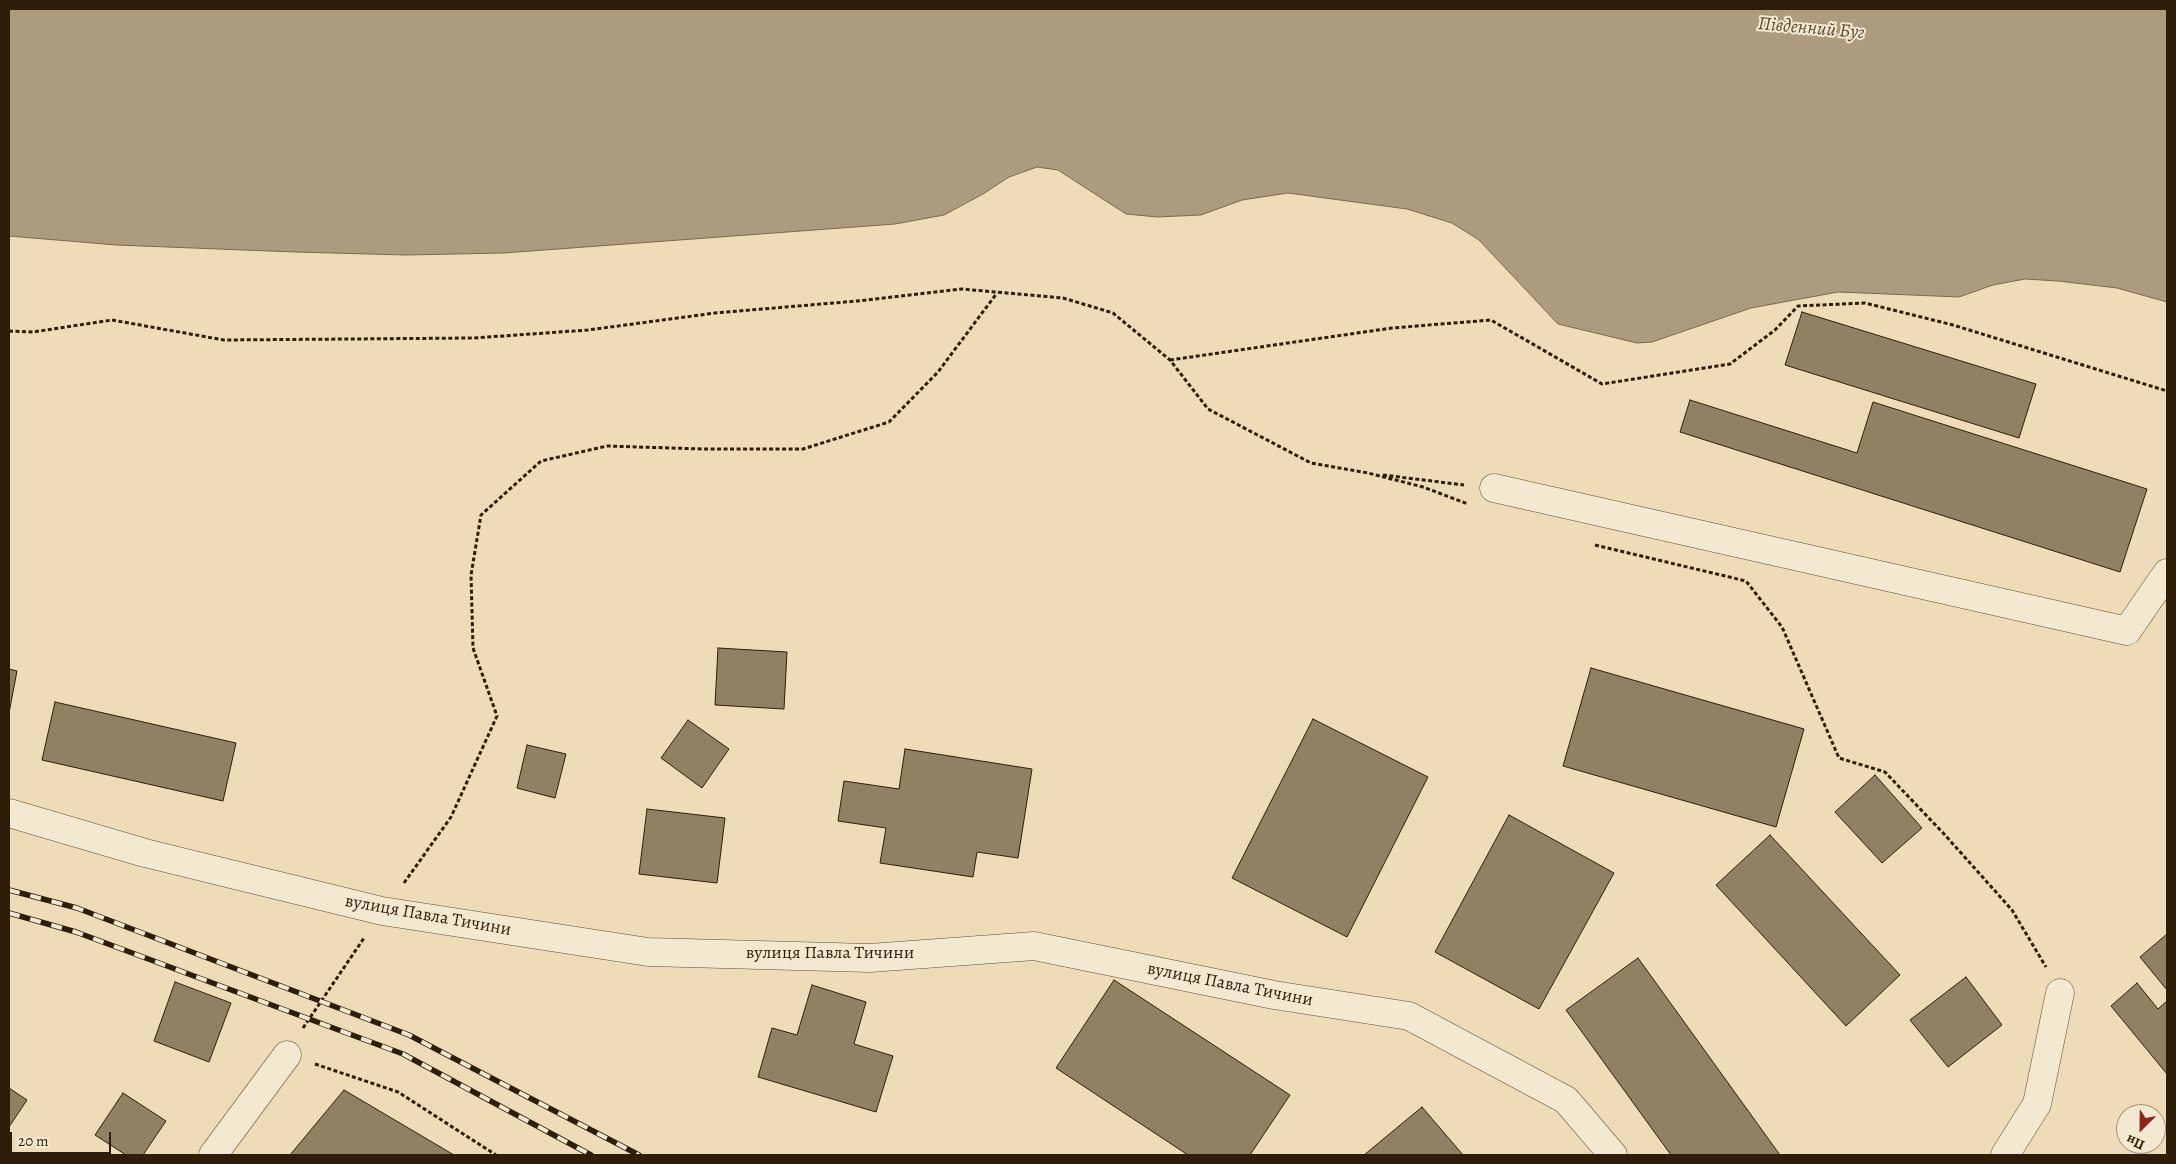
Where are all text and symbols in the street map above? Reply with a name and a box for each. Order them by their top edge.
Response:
water label: Південний Буг [1757,13,1865,45]
street label: вулиця Павла Тичини [343,891,513,941]
street label: вулиця Павла Тичини [746,943,914,965]
street label: вулиця Павла Тичини [1145,958,1315,1012]
north arrow [2116,1104,2166,1154]
scale bar [12,1122,114,1154]
text: Пн [2123,1130,2147,1155]
text: 20 m [18,1131,49,1151]

